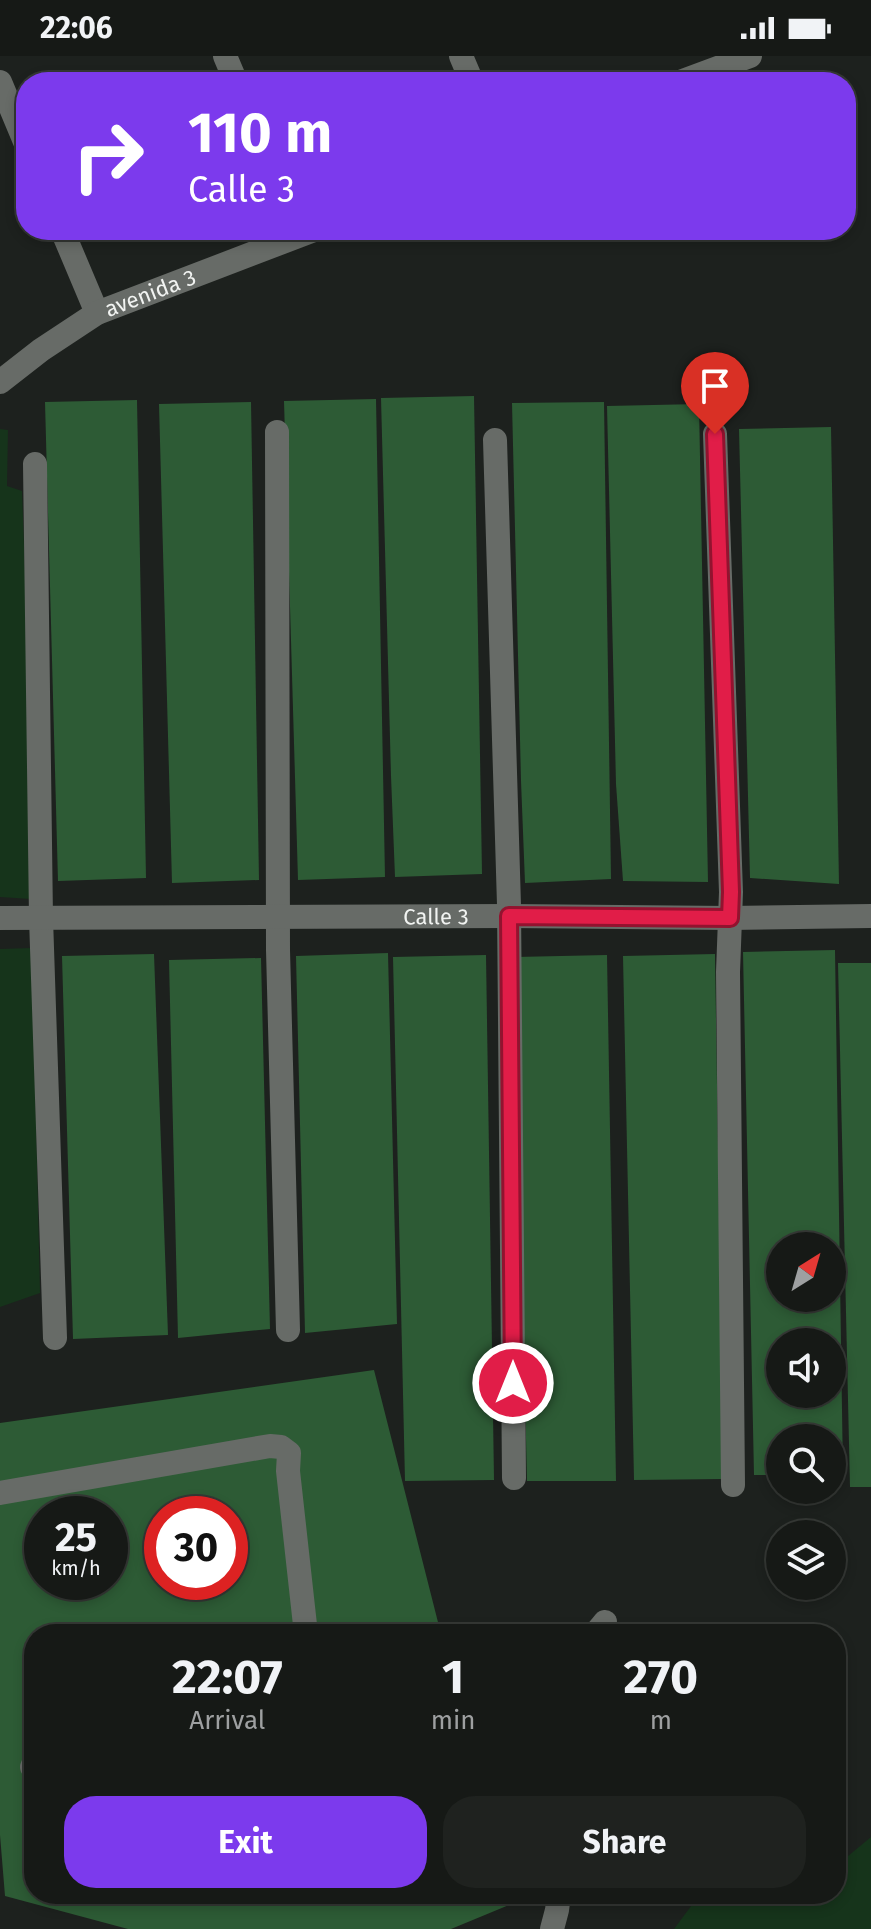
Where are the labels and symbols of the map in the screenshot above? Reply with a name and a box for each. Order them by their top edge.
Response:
street label: avenida 3 [101,263,200,322]
pin [681,352,749,434]
street label: Calle 3 [403,903,469,930]
north arrow [766,1232,846,1312]
position arrow [471,1341,555,1425]
speed limit sign: 30 [144,1496,248,1600]

